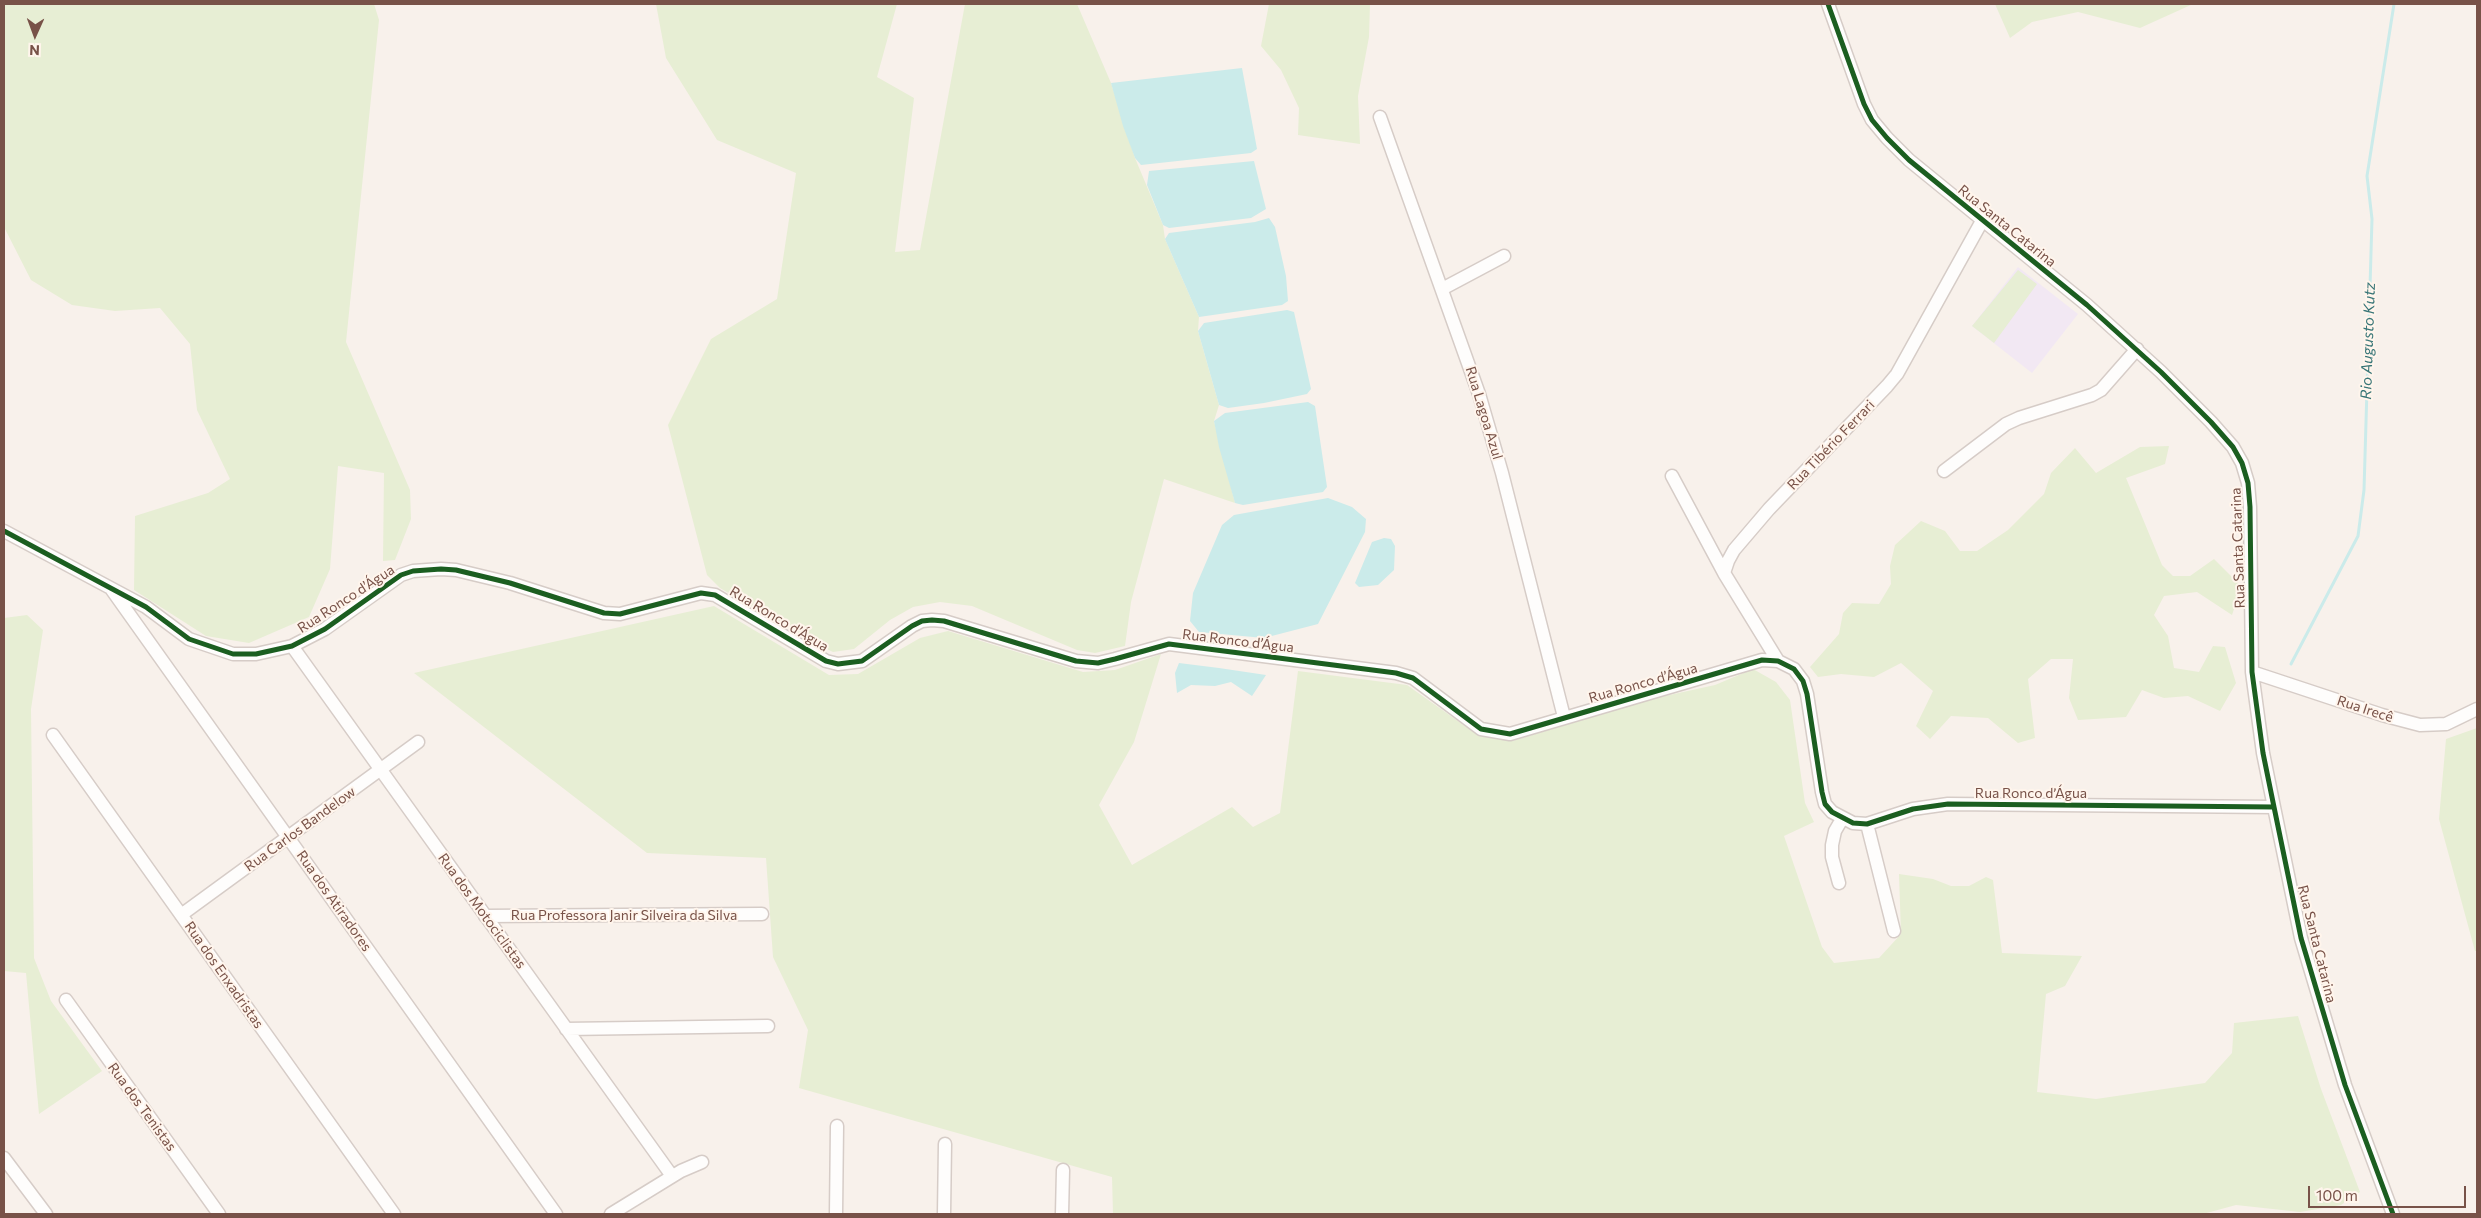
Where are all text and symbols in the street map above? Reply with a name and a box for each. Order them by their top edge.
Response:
north arrow [10,10,60,60]
text: N [29,42,40,59]
street label: Rua Santa Catarina [1955,181,2059,271]
water label: Rio Augusto Kutz [2357,282,2379,400]
street label: Rua Lagoa Azul [1462,365,1506,461]
street label: Rua Tibério Ferrari [1784,397,1878,493]
street label: Rua Santa Catarina [2227,487,2249,609]
street label: Rua Ronco d’Água [294,561,398,637]
street label: Rua Ronco d’Água [727,583,831,655]
street label: Rua Ronco d’Água [1181,626,1295,656]
street label: Rua Ronco d’Água [1587,659,1699,707]
street label: Rua Irecê [2335,692,2395,726]
street label: Rua Carlos Bandelow [241,783,359,875]
street label: Rua Ronco d’Água [1975,785,2087,801]
street label: Rua dos Atiradores [293,847,375,955]
street label: Rua dos Motociclistas [435,850,529,972]
street label: Rua Santa Catarina [2294,883,2340,1005]
street label: Rua Professora Janir Silveira da Silva [511,907,737,923]
street label: Rua dos Enxadristas [181,918,267,1032]
street label: Rua dos Tenistas [104,1060,180,1154]
scale bar [2311,1176,2468,1208]
text: 100 m [2316,1186,2358,1204]

